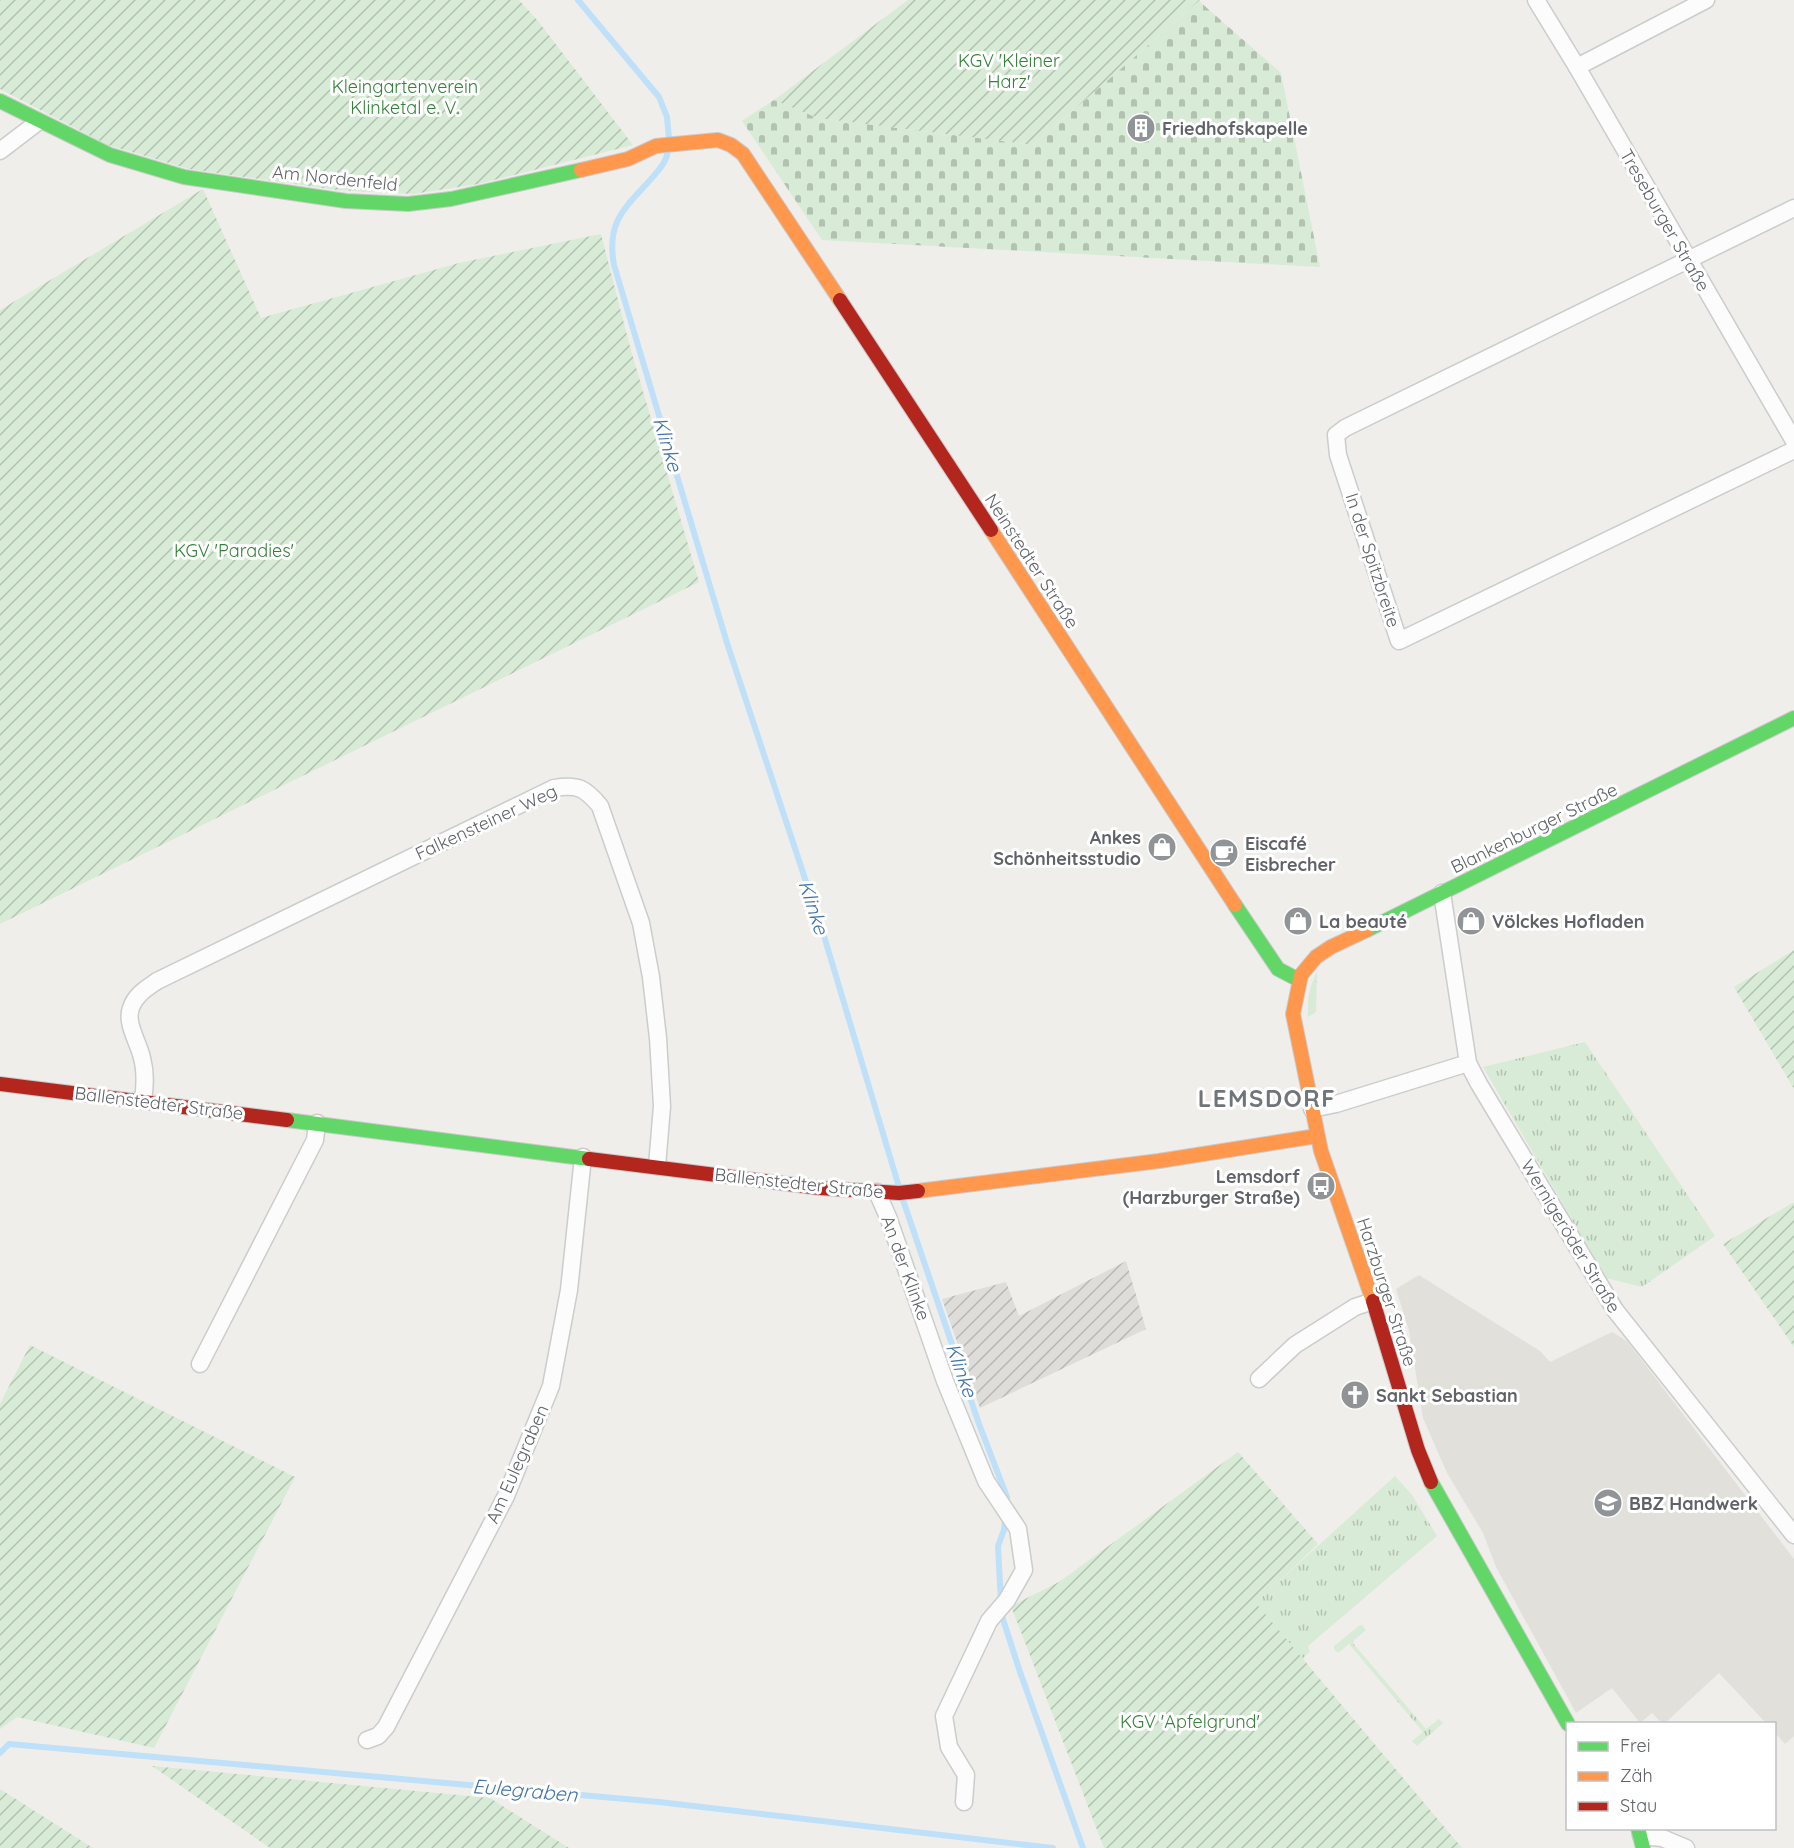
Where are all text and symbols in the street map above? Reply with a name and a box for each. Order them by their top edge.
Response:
park label: KGV 'Kleiner Harz' [958,49,1060,93]
park label: Kleingartenverein Klinketal e. V. [332,75,478,119]
building icon: Friedhofskapelle [1125,112,1157,144]
place label: Friedhofskapelle [1162,117,1308,140]
street label: Treseburger Straße [1615,145,1715,295]
street label: Am Nordenfeld [271,160,399,196]
water label: Klinke [648,414,688,475]
street label: Neinstedter Straße [980,489,1084,633]
street label: In der Spitzbreite [1340,490,1406,630]
park label: KGV 'Paradies' [174,539,294,562]
street label: Blankenburger Straße [1447,778,1621,878]
street label: Falkensteiner Weg [411,779,561,865]
place label: Ankes Schönheitsstudio [993,826,1141,870]
shop icon: Ankes Schönheitsstudio [1146,831,1178,863]
place label: Eiscafé Eisbrecher [1245,832,1336,876]
cafe icon: Eiscafé Eisbrecher [1208,837,1240,869]
water label: Klinke [794,877,835,938]
shop icon: La beauté [1282,905,1314,937]
shop icon: Völckes Hofladen [1455,905,1487,937]
place label: La beauté [1319,910,1407,933]
place label: Völckes Hofladen [1492,910,1645,933]
street label: Ballenstedter Straße [73,1081,245,1125]
district label: LEMSDORF [1198,1083,1336,1113]
street label: Wernigeröder Straße [1516,1155,1626,1317]
street label: Ballenstedter Straße [713,1163,885,1203]
place label: Lemsdorf (Harzburger Straße) [1123,1165,1300,1209]
bus stop icon: Lemsdorf (Harzburger Straße) [1305,1170,1337,1202]
street label: An der Klinke [876,1212,936,1324]
street label: Harzburger Straße [1352,1215,1422,1369]
water label: Klinke [941,1340,983,1401]
church icon: Sankt Sebastian [1339,1379,1371,1411]
place label: Sankt Sebastian [1376,1384,1518,1407]
street label: Am Eulegraben [481,1401,553,1527]
school or university icon: BBZ Handwerk [1592,1487,1624,1519]
place label: BBZ Handwerk [1629,1492,1758,1515]
park label: KGV 'Apfelgrund' [1120,1710,1260,1733]
legend [1566,1722,1776,1830]
text: Frei [1620,1734,1651,1757]
text: Zäh [1620,1764,1653,1787]
water label: Eulegraben [472,1773,579,1807]
text: Stau [1620,1794,1657,1817]

